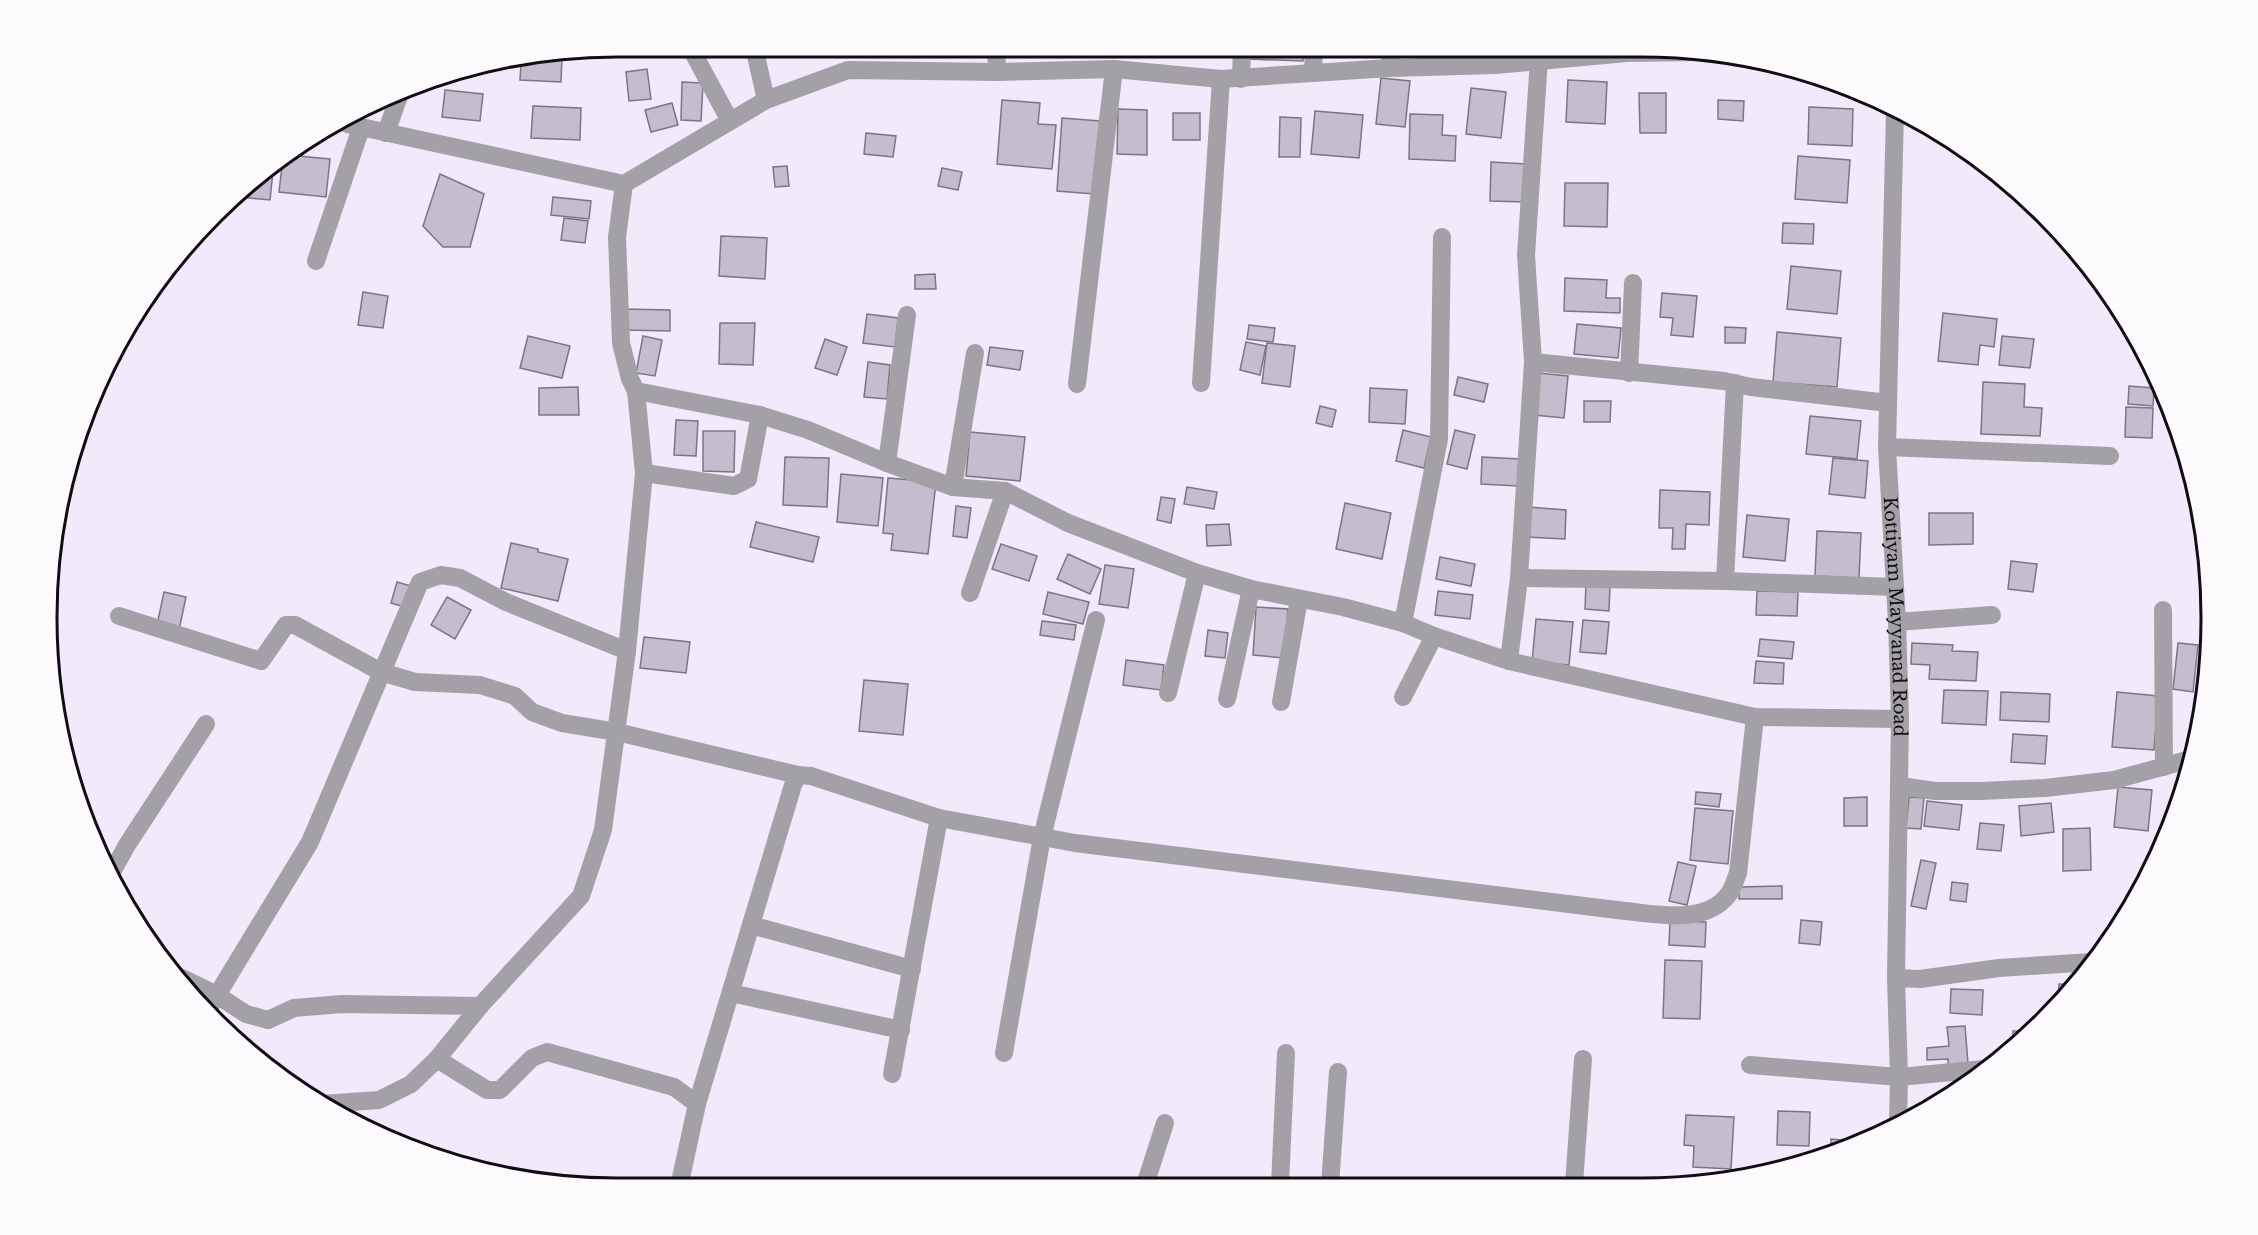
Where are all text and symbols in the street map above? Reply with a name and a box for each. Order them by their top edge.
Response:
street label: Kottiyam Mayyanad Road [1879,496,1911,737]

